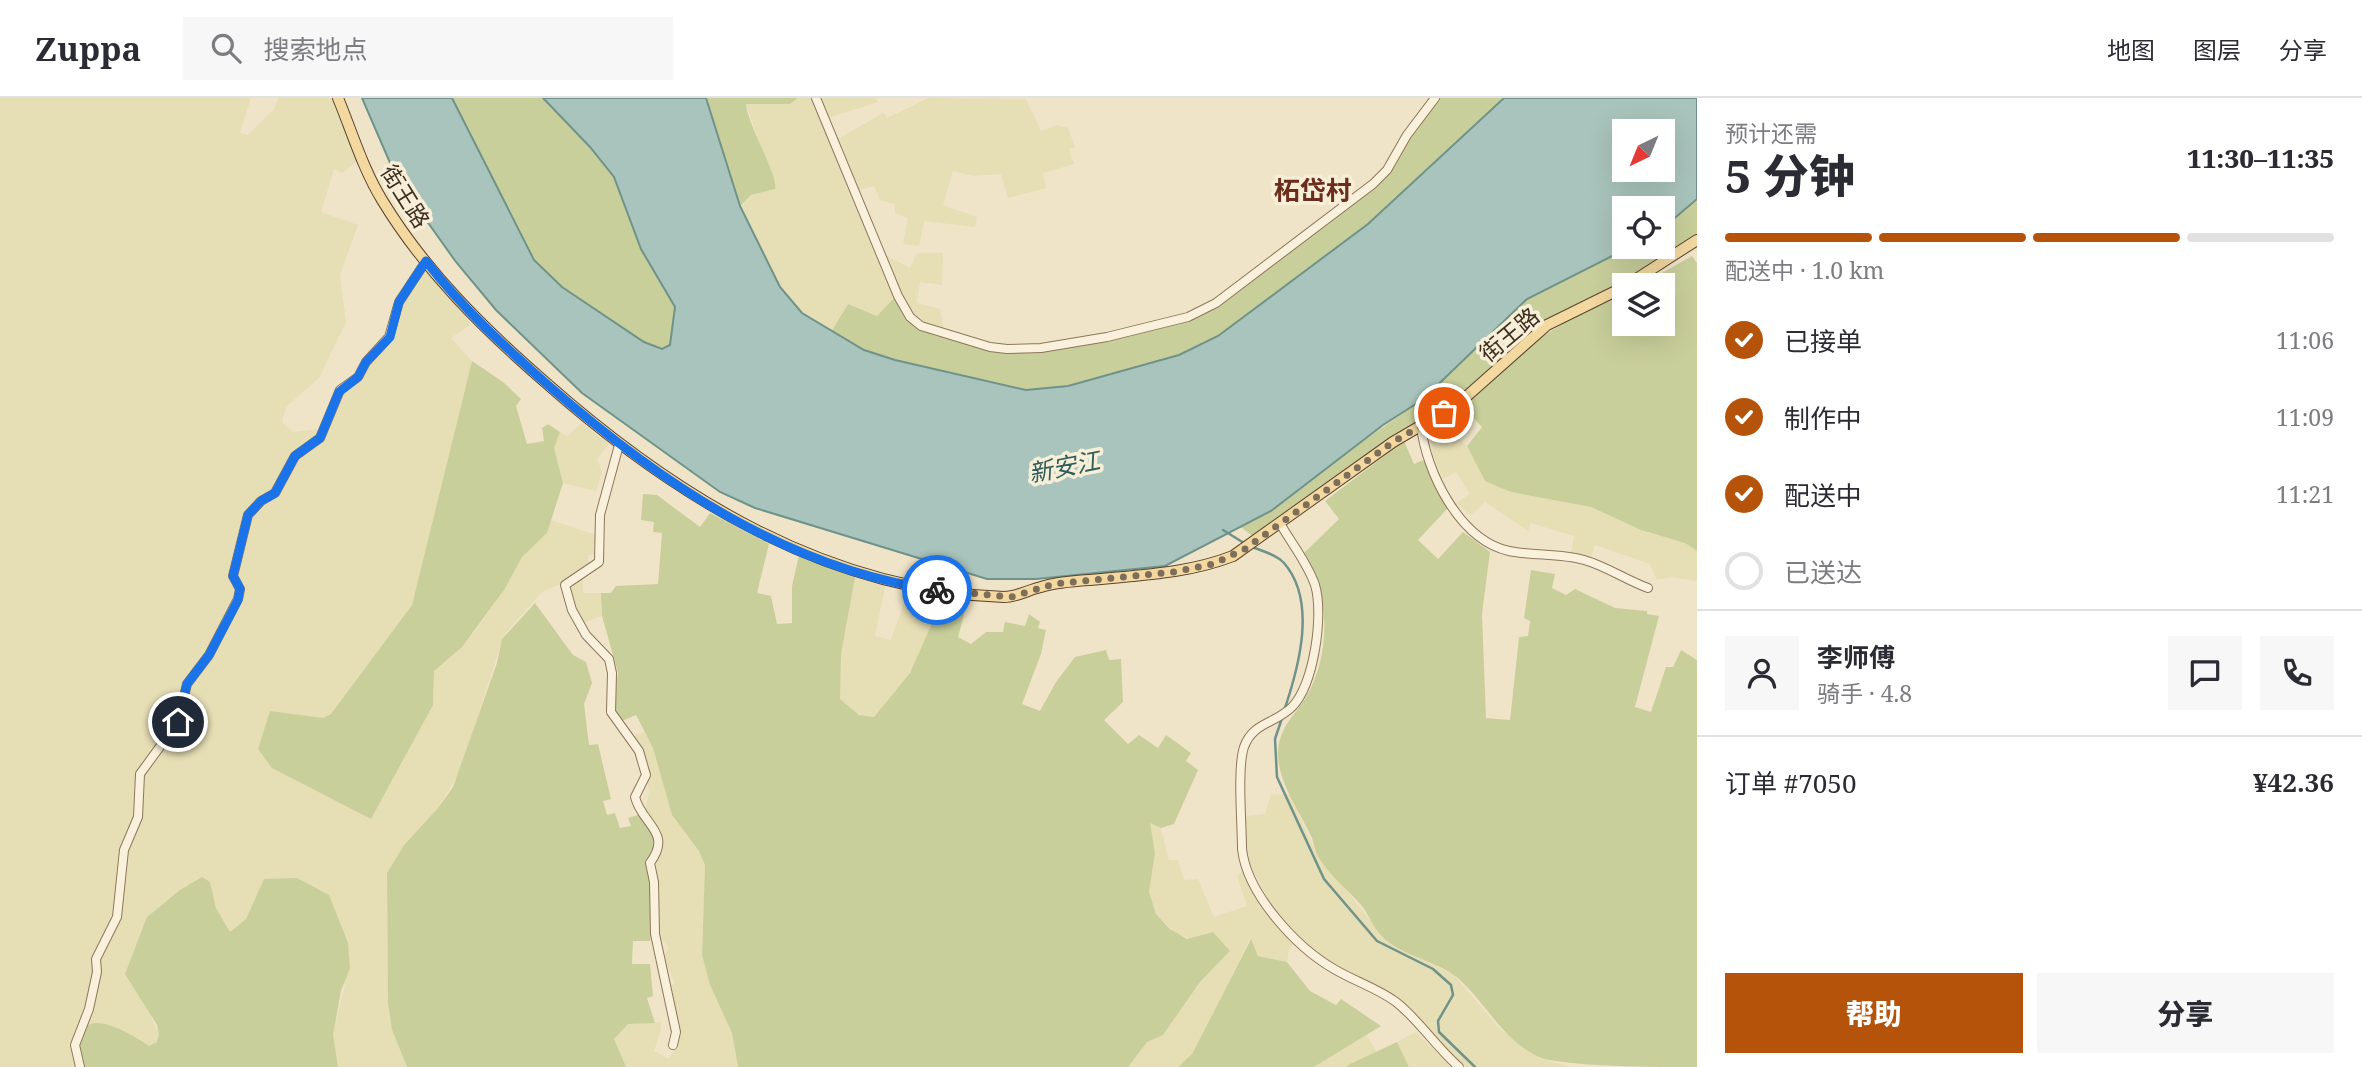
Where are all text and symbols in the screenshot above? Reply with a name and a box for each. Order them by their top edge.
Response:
search box [183,17,673,80]
text: Zuppa [35,26,141,71]
icon: search [207,29,245,67]
text: 搜索地点 [263,31,367,67]
text: 地图 [2107,33,2155,66]
text: 图层 [2193,33,2241,66]
text: 分享 [2279,33,2327,66]
text: 预计还需 [1725,117,1817,149]
north arrow [1612,119,1675,182]
map controls [1612,119,1675,336]
text: 11:30–11:35 [2187,140,2334,176]
text: 5 分钟 [1725,144,1855,206]
street label: 街王路 [374,158,438,234]
district label: 柘岱村 [1274,172,1352,208]
button: locate [1612,196,1675,259]
text: 配送中 · 1.0 km [1725,254,1884,286]
button: layers [1612,273,1675,336]
street label: 街王路 [1472,300,1546,368]
icon: check [1725,321,1763,359]
text: 已接单 [1784,323,1862,359]
text: 11:06 [2276,324,2334,356]
pin [1414,383,1474,443]
icon: bag [1425,394,1463,432]
icon: check [1725,398,1763,436]
text: 制作中 [1784,400,1862,436]
text: 11:09 [2276,401,2334,433]
water label: 新安江 [1026,442,1105,489]
icon: check [1725,475,1763,513]
text: 配送中 [1784,477,1862,513]
text: 11:21 [2276,478,2334,510]
text: 已送达 [1784,554,1862,590]
courier [902,555,972,625]
icon: bike [918,571,956,609]
button: person [1725,636,1799,710]
button: chat [2168,636,2242,710]
button: phone [2260,636,2334,710]
text: 李师傅 [1817,639,1895,675]
text: 骑手 · 4.8 [1817,677,1912,709]
pin [148,692,208,752]
icon: home [159,703,197,741]
text: ¥42.36 [2253,764,2334,800]
text: 订单 #7050 [1725,765,1856,801]
button: 帮助 [1725,973,2023,1053]
button: 分享 [2037,973,2334,1053]

